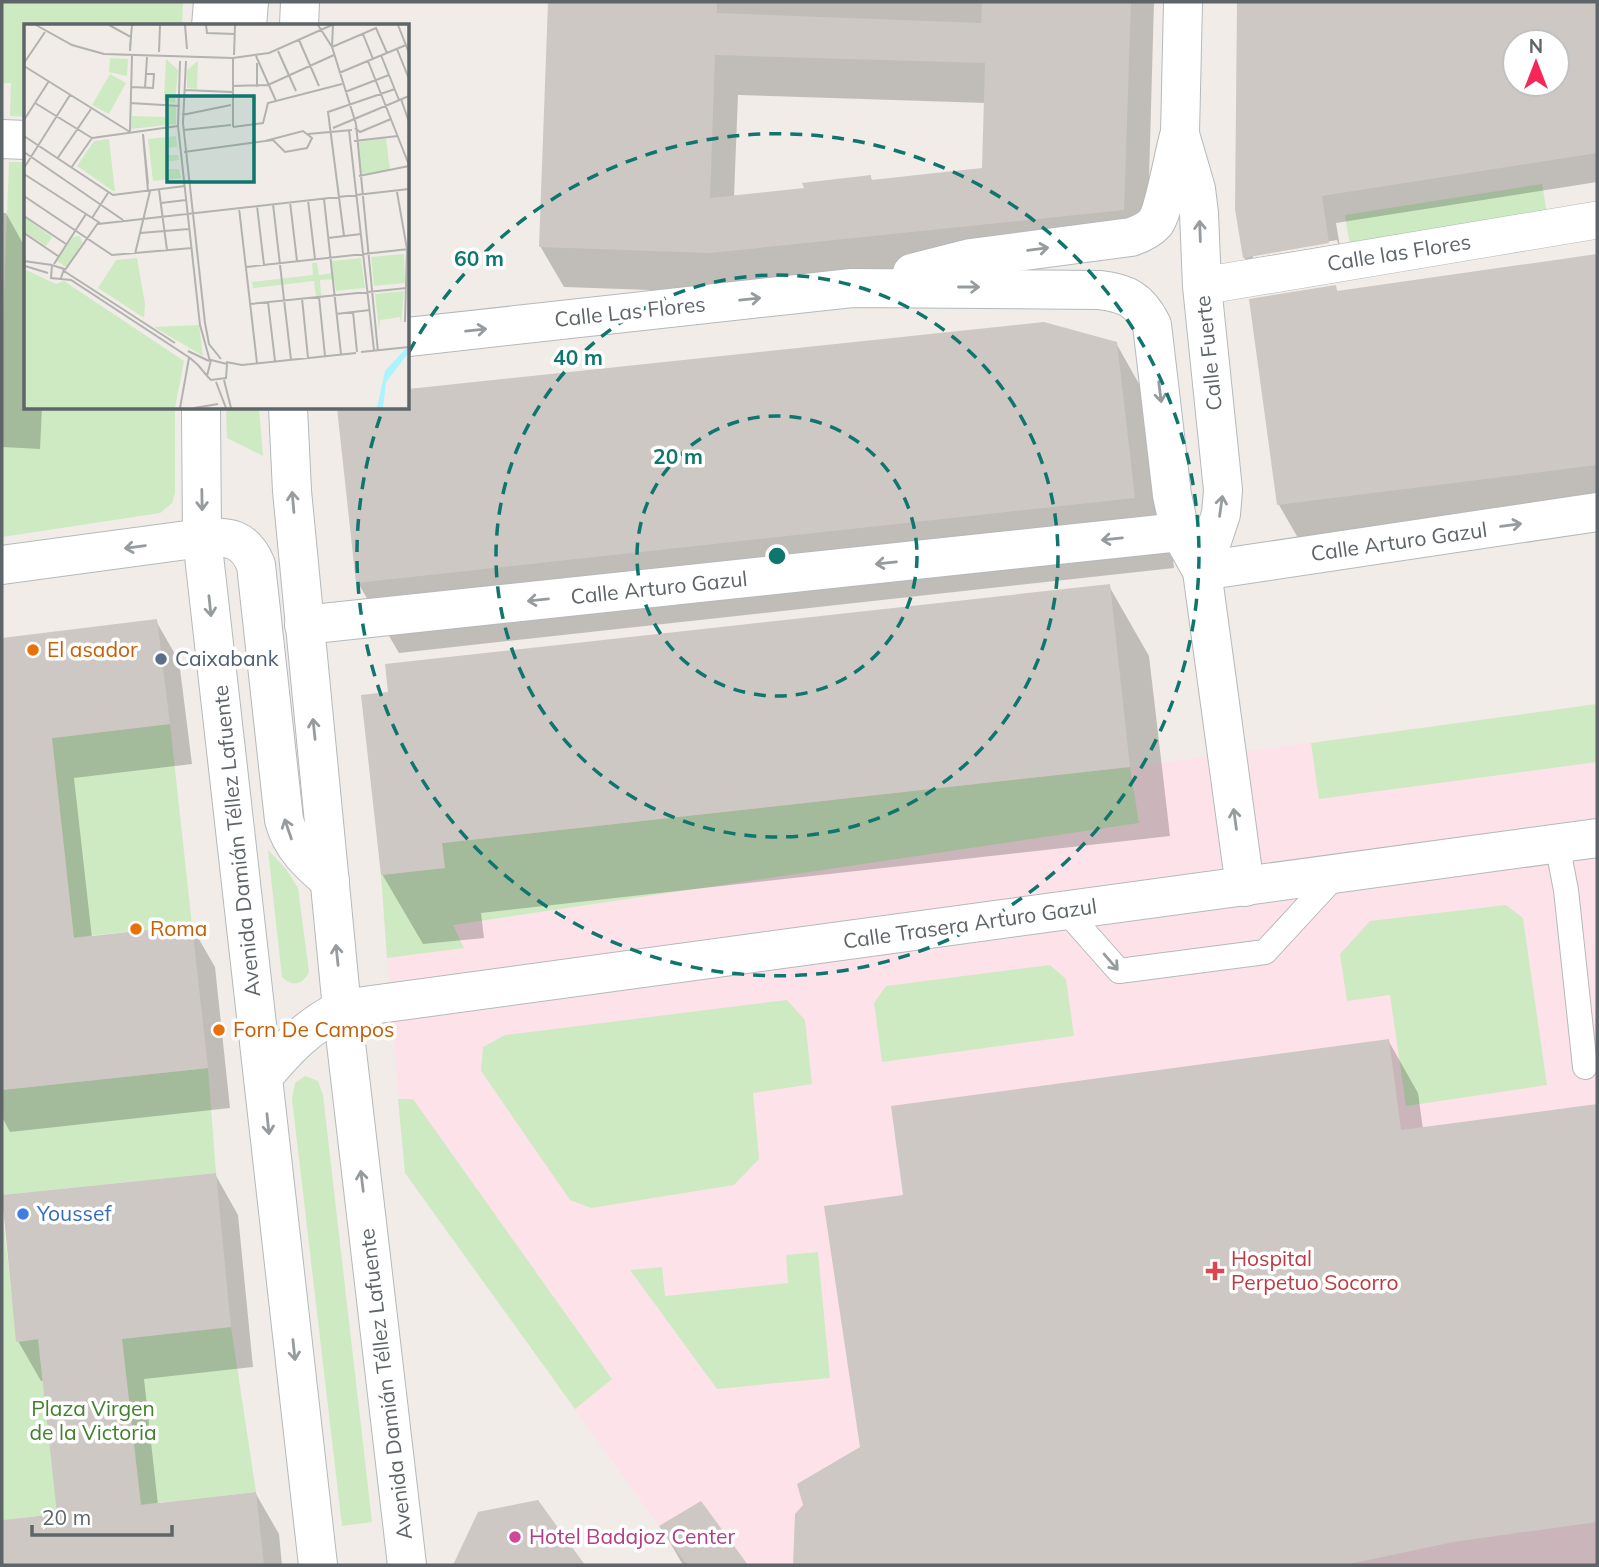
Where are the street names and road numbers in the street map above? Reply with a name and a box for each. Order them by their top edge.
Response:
street label: Calle las Flores [1325,228,1473,276]
street label: Calle Las Flores [553,290,707,332]
street label: Calle Fuerte [1189,294,1227,412]
street label: Calle Arturo Gazul [1309,516,1489,566]
street label: Calle Arturo Gazul [569,565,749,609]
street label: Avenida Damián Téllez Lafuente [207,684,265,998]
street label: Calle Trasera Arturo Gazul [841,892,1099,954]
street label: Avenida Damián Téllez Lafuente [353,1227,417,1541]

